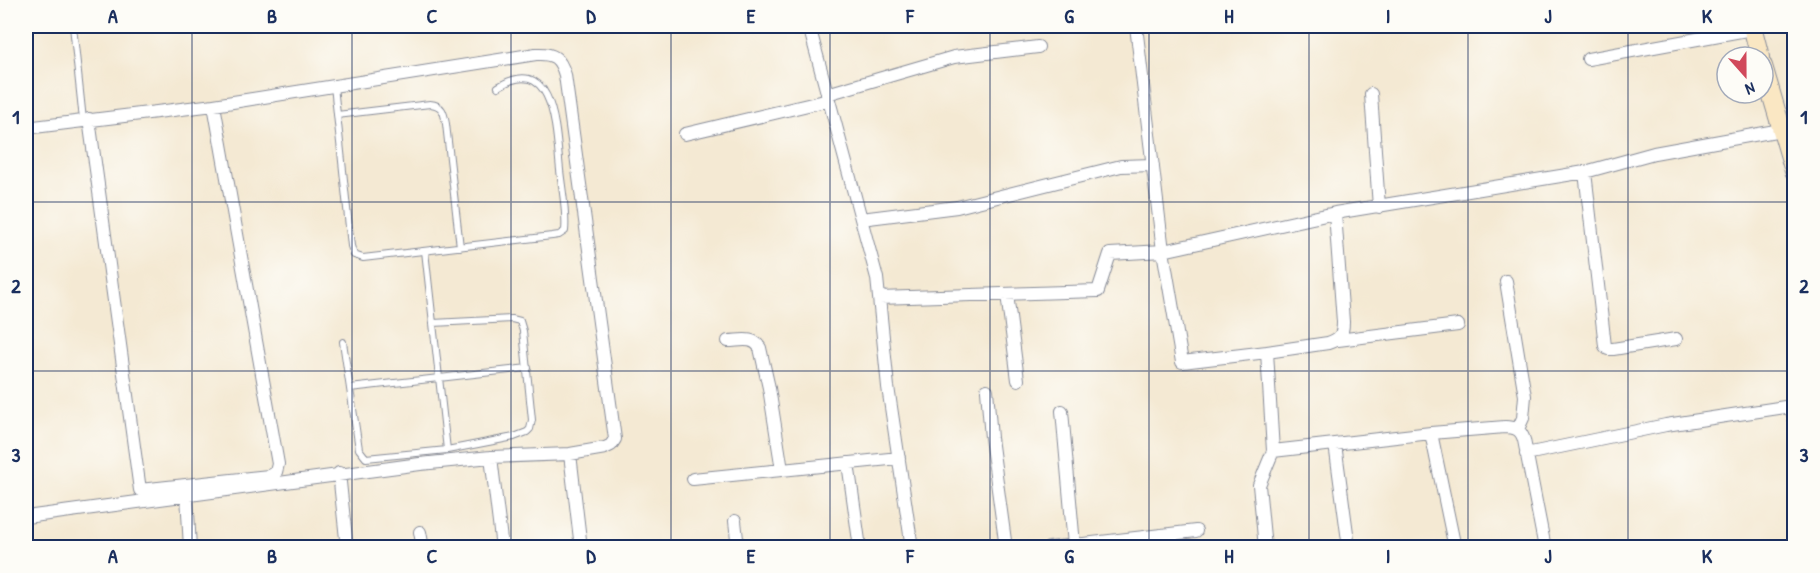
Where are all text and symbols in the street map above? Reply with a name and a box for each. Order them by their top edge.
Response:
text: A [108,2,118,29]
text: B [267,2,277,29]
text: C [427,2,438,29]
text: D [586,2,596,29]
text: E [747,2,756,29]
text: F [905,2,915,29]
text: G [1064,2,1074,29]
text: H [1224,2,1234,29]
text: I [1386,2,1390,29]
text: J [1544,2,1552,29]
text: K [1702,2,1713,29]
north arrow [1715,45,1775,105]
text: N [1742,77,1758,101]
text: 1 [12,103,20,130]
text: 1 [1800,103,1808,130]
text: 2 [11,272,21,299]
text: 2 [1799,272,1809,299]
text: 3 [12,441,21,468]
text: 3 [1800,441,1809,468]
text: A [108,542,118,569]
text: B [267,542,277,569]
text: C [427,542,438,569]
text: D [586,542,596,569]
text: E [747,542,756,569]
text: F [905,542,915,569]
text: G [1064,542,1074,569]
text: H [1224,542,1234,569]
text: I [1386,542,1390,569]
text: J [1544,542,1552,569]
text: K [1702,542,1713,569]

